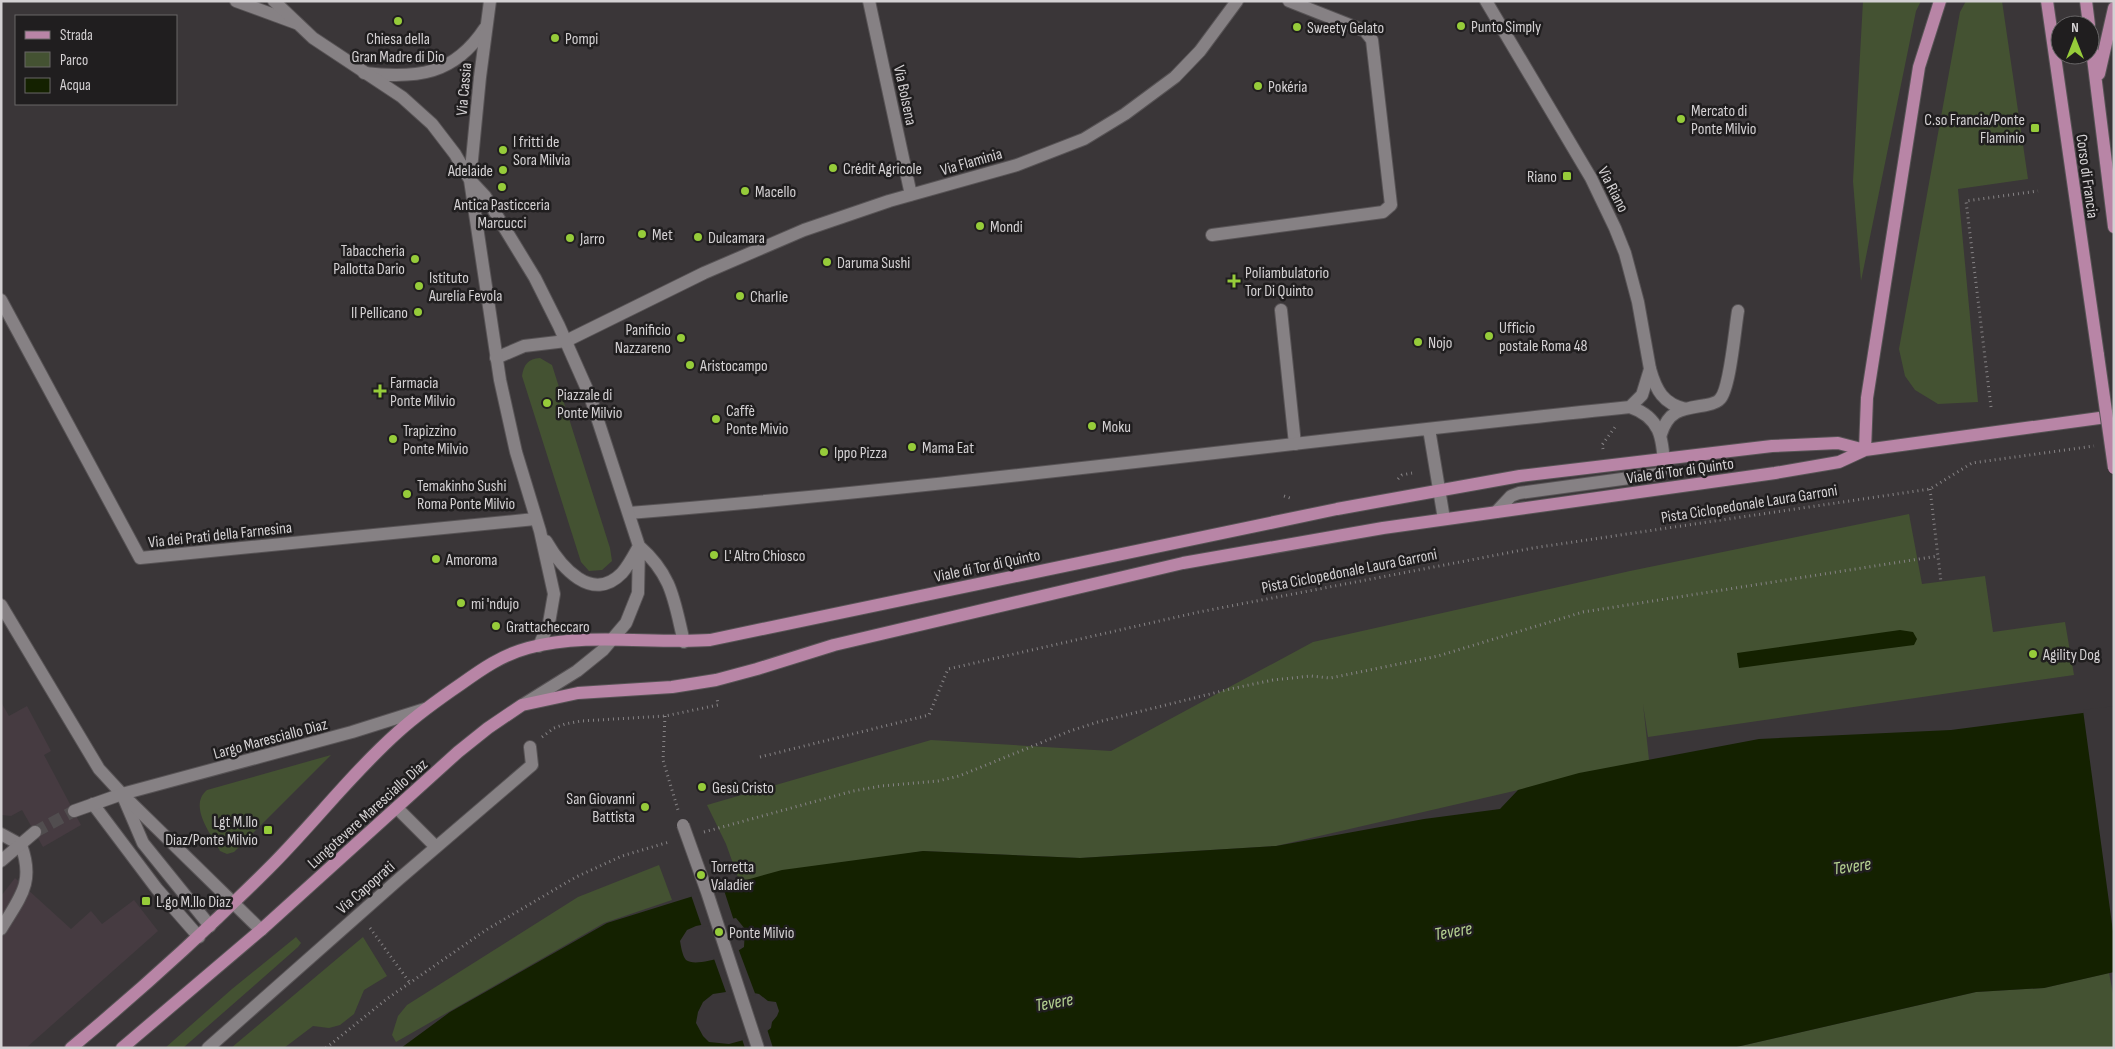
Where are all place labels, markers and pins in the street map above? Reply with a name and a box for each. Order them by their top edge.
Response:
marker: Chiesa della Gran Madre di Dio [392,15,404,27]
place label: Punto Simply [1471,18,1541,37]
place label: Sweety Gelato [1307,19,1384,38]
marker: Punto Simply [1455,20,1467,32]
marker: Sweety Gelato [1291,21,1303,33]
place label: Chiesa della Gran Madre di Dio [351,30,445,67]
place label: Pompi [565,30,598,49]
marker: Pompi [549,32,561,44]
place label: Pokéria [1268,78,1307,97]
marker: Pokéria [1252,80,1264,92]
place label: Mercato di Ponte Milvio [1691,102,1756,139]
place label: C.so Francia/Ponte Flaminio [1924,111,2025,148]
marker: Mercato di Ponte Milvio [1675,113,1687,125]
marker: C.so Francia/Ponte Flaminio [2029,122,2041,134]
place label: I fritti de Sora Milvia [513,133,570,170]
marker: I fritti de Sora Milvia [497,144,509,156]
place label: Crédit Agricole [843,160,922,179]
place label: Adelaide [447,162,493,181]
marker: Crédit Agricole [827,162,839,174]
marker: Adelaide [497,164,509,176]
place label: Riano [1527,168,1557,187]
marker: Riano [1561,170,1573,182]
marker: Antica Pasticceria Marcucci [496,181,508,193]
place label: Macello [755,183,796,202]
marker: Macello [739,185,751,197]
place label: Antica Pasticceria Marcucci [453,196,550,233]
place label: Mondi [990,218,1023,237]
marker: Mondi [974,220,986,232]
place label: Met [652,226,673,245]
marker: Met [636,228,648,240]
place label: Dulcamara [708,229,765,248]
place label: Jarro [579,230,605,249]
marker: Dulcamara [692,231,704,243]
marker: Jarro [564,232,576,244]
place label: Tabaccheria Pallotta Dario [333,242,405,279]
marker: Tabaccheria Pallotta Dario [409,253,421,265]
place label: Daruma Sushi [837,254,910,273]
marker: Daruma Sushi [821,256,833,268]
place label: Poliambulatorio Tor Di Quinto [1245,264,1329,301]
place label: Istituto Aurelia Fevola [428,269,502,306]
marker: Poliambulatorio Tor Di Quinto [1227,274,1241,288]
marker: Istituto Aurelia Fevola [413,280,425,292]
place label: Charlie [750,288,788,307]
marker: Charlie [734,290,746,302]
place label: Il Pellicano [351,304,408,323]
marker: Il Pellicano [412,306,424,318]
place label: Ufficio postale Roma 48 [1499,319,1587,356]
place label: Panificio Nazzareno [615,321,671,358]
marker: Ufficio postale Roma 48 [1483,330,1495,342]
marker: Panificio Nazzareno [675,332,687,344]
place label: Nojo [1428,334,1452,353]
marker: Nojo [1412,336,1424,348]
place label: Aristocampo [699,357,768,376]
marker: Aristocampo [684,359,696,371]
place label: Farmacia Ponte Milvio [390,374,455,411]
marker: Farmacia Ponte Milvio [374,385,386,397]
place label: Piazzale di Ponte Milvio [557,386,622,423]
marker: Piazzale di Ponte Milvio [541,397,553,409]
place label: Caffè Ponte Mivio [726,402,788,439]
marker: Caffè Ponte Mivio [710,413,722,425]
place label: Moku [1102,418,1131,437]
marker: Moku [1086,420,1098,432]
place label: Trapizzino Ponte Milvio [403,422,468,459]
marker: Trapizzino Ponte Milvio [387,433,399,445]
place label: Mama Eat [922,439,974,458]
marker: Mama Eat [906,441,918,453]
place label: Ippo Pizza [834,444,887,463]
marker: Ippo Pizza [818,446,830,458]
place label: Temakinho Sushi Roma Ponte Milvio [417,477,515,514]
marker: Temakinho Sushi Roma Ponte Milvio [401,488,413,500]
place label: L' Altro Chiosco [724,547,805,566]
marker: L' Altro Chiosco [708,549,720,561]
place label: Amoroma [445,551,497,570]
marker: Amoroma [430,553,442,565]
place label: mi 'ndujo [471,595,519,614]
marker: mi 'ndujo [455,597,467,609]
place label: Grattacheccaro [506,618,590,637]
marker: Grattacheccaro [490,620,502,632]
place label: Agility Dog [2042,646,2100,665]
marker: Agility Dog [2027,648,2039,660]
place label: Gesù Cristo [712,779,774,798]
marker: Gesù Cristo [696,781,708,793]
place label: San Giovanni Battista [566,790,635,827]
marker: San Giovanni Battista [639,801,651,813]
place label: Lgt M.llo Diaz/Ponte Milvio [165,813,258,850]
marker: Lgt M.llo Diaz/Ponte Milvio [262,824,274,836]
place label: Torretta Valadier [711,858,754,895]
marker: Torretta Valadier [695,869,707,881]
place label: L.go M.llo Diaz [156,893,231,912]
marker: L.go M.llo Diaz [140,895,152,907]
place label: Ponte Milvio [729,924,794,943]
marker: Ponte Milvio [713,926,725,938]

